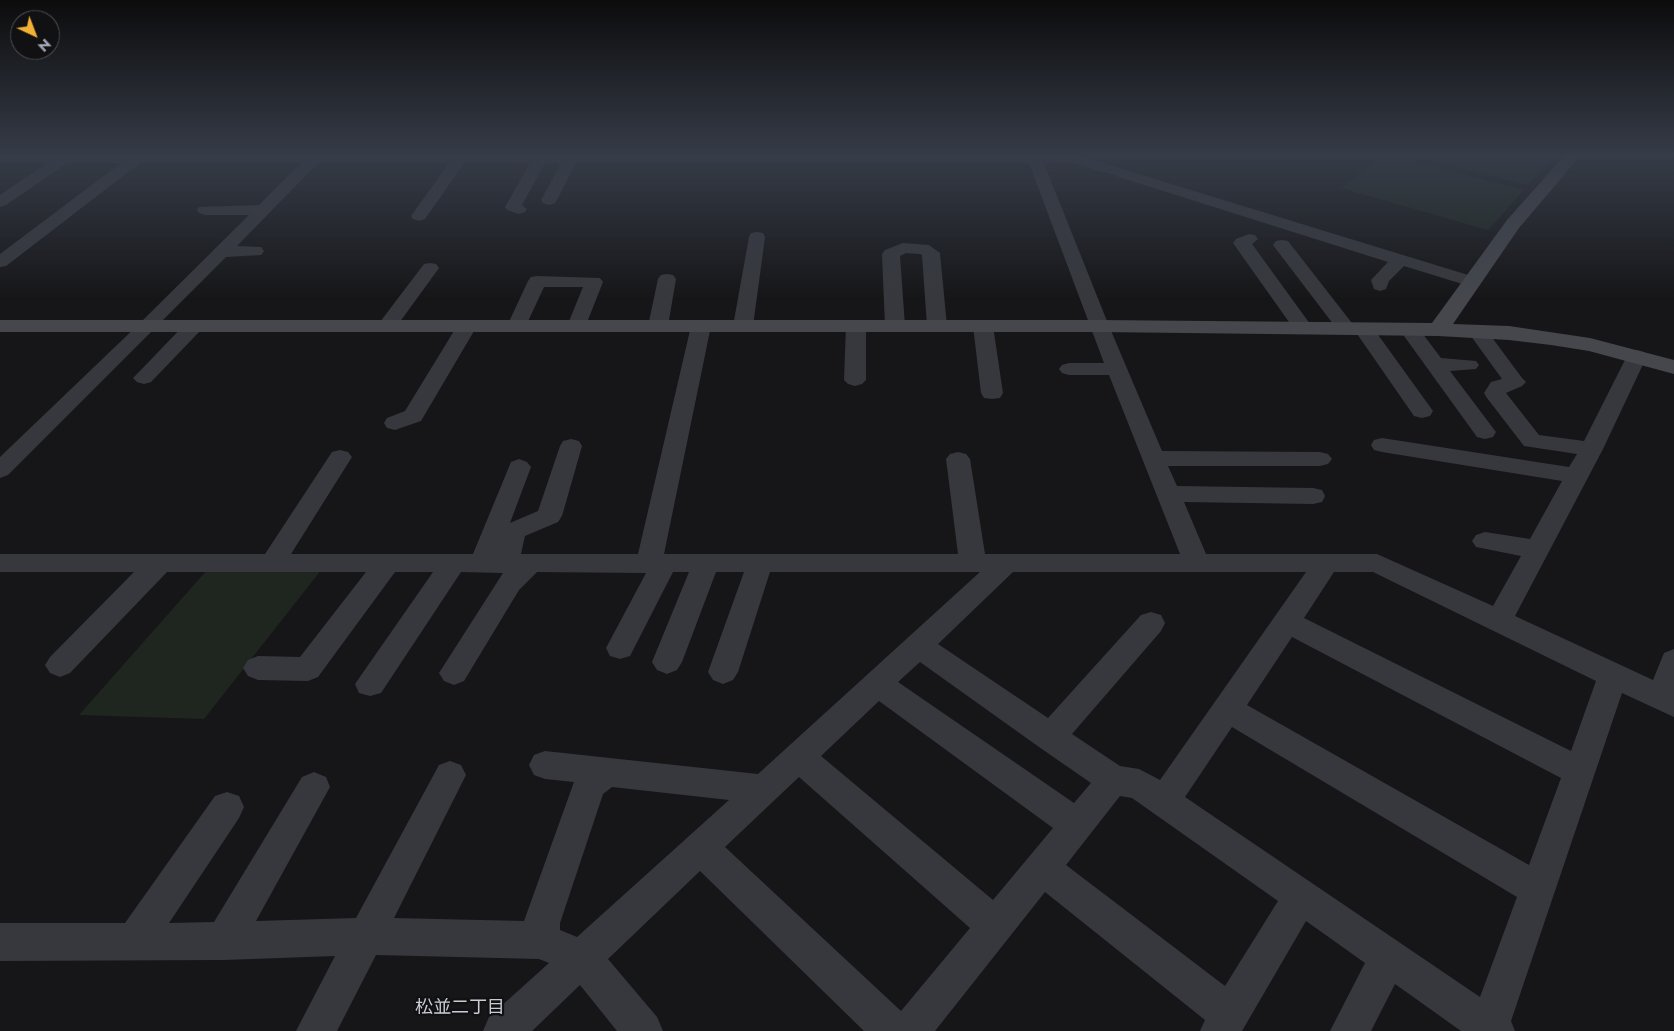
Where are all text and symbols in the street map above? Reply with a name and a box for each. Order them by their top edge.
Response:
north arrow [10,10,60,60]
text: N [34,34,55,56]
district label: 松並二丁目 [415,998,505,1020]

